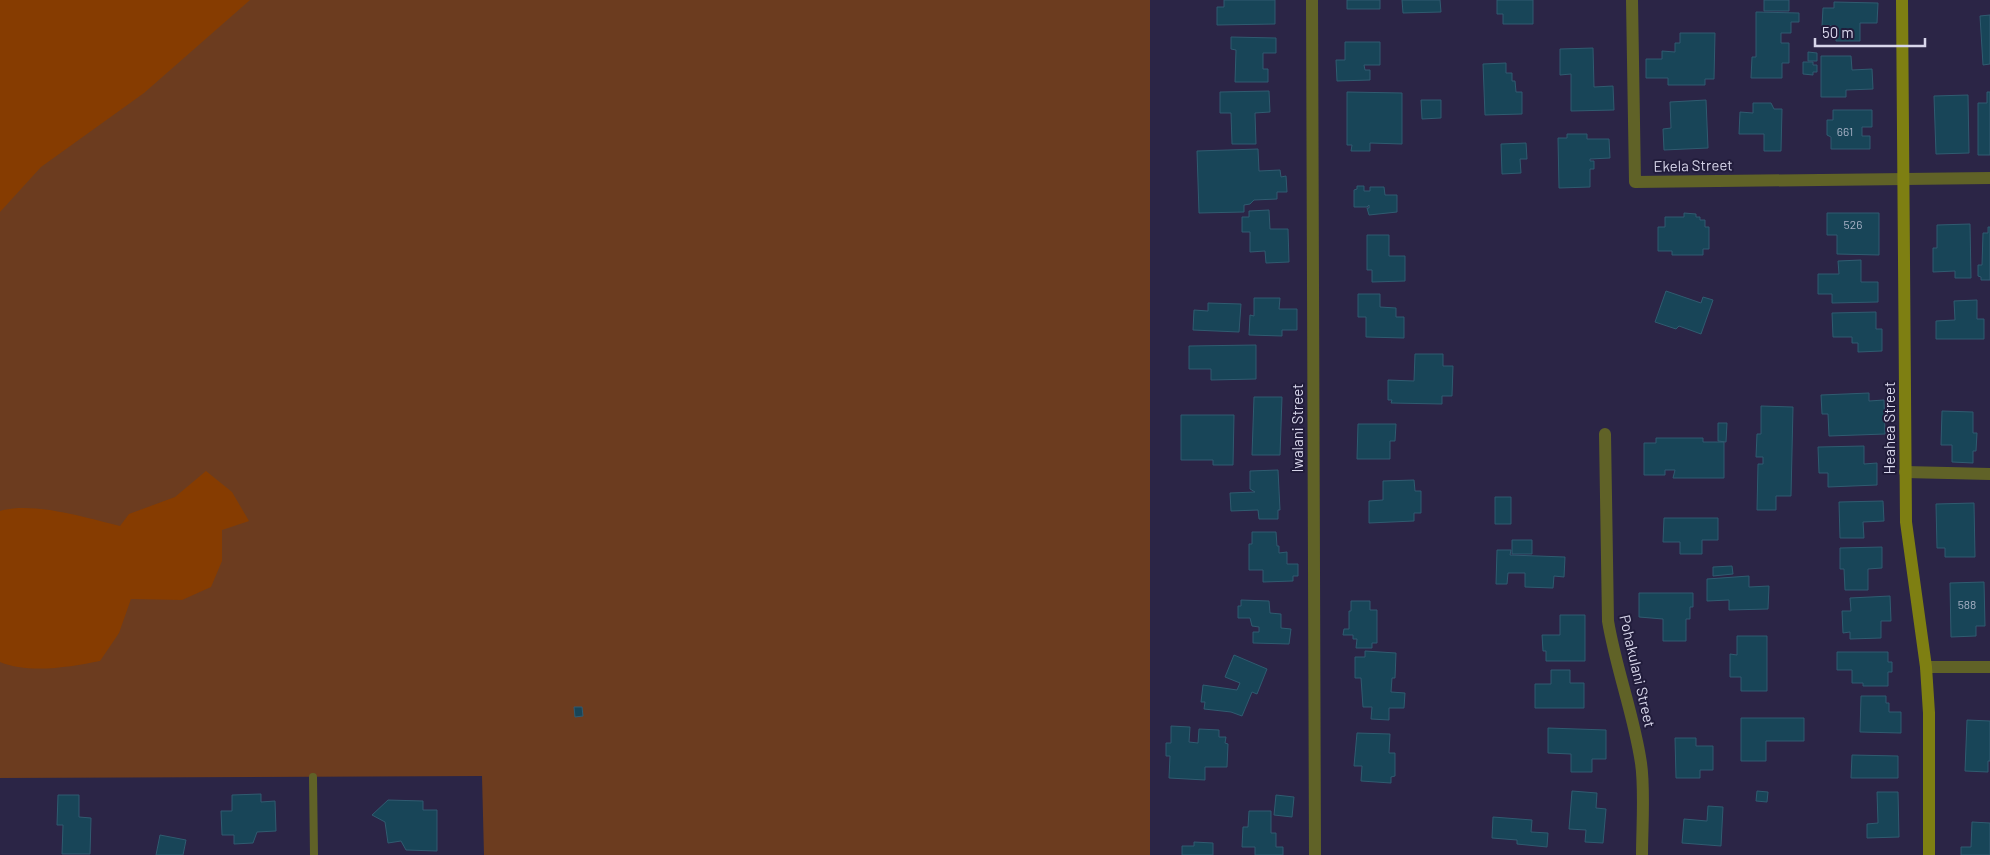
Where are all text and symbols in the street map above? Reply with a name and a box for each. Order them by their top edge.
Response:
scale bar [1815,15,1925,47]
text: 50 m [1822,23,1854,41]
house number: 661 [1837,124,1853,138]
street label: Ekela Street [1653,155,1733,175]
house number: 526 [1844,217,1862,231]
street label: Heahea Street [1880,382,1898,474]
street label: Iwalani Street [1288,383,1306,473]
house number: 588 [1958,597,1976,611]
street label: Pohakulani Street [1616,613,1660,729]

